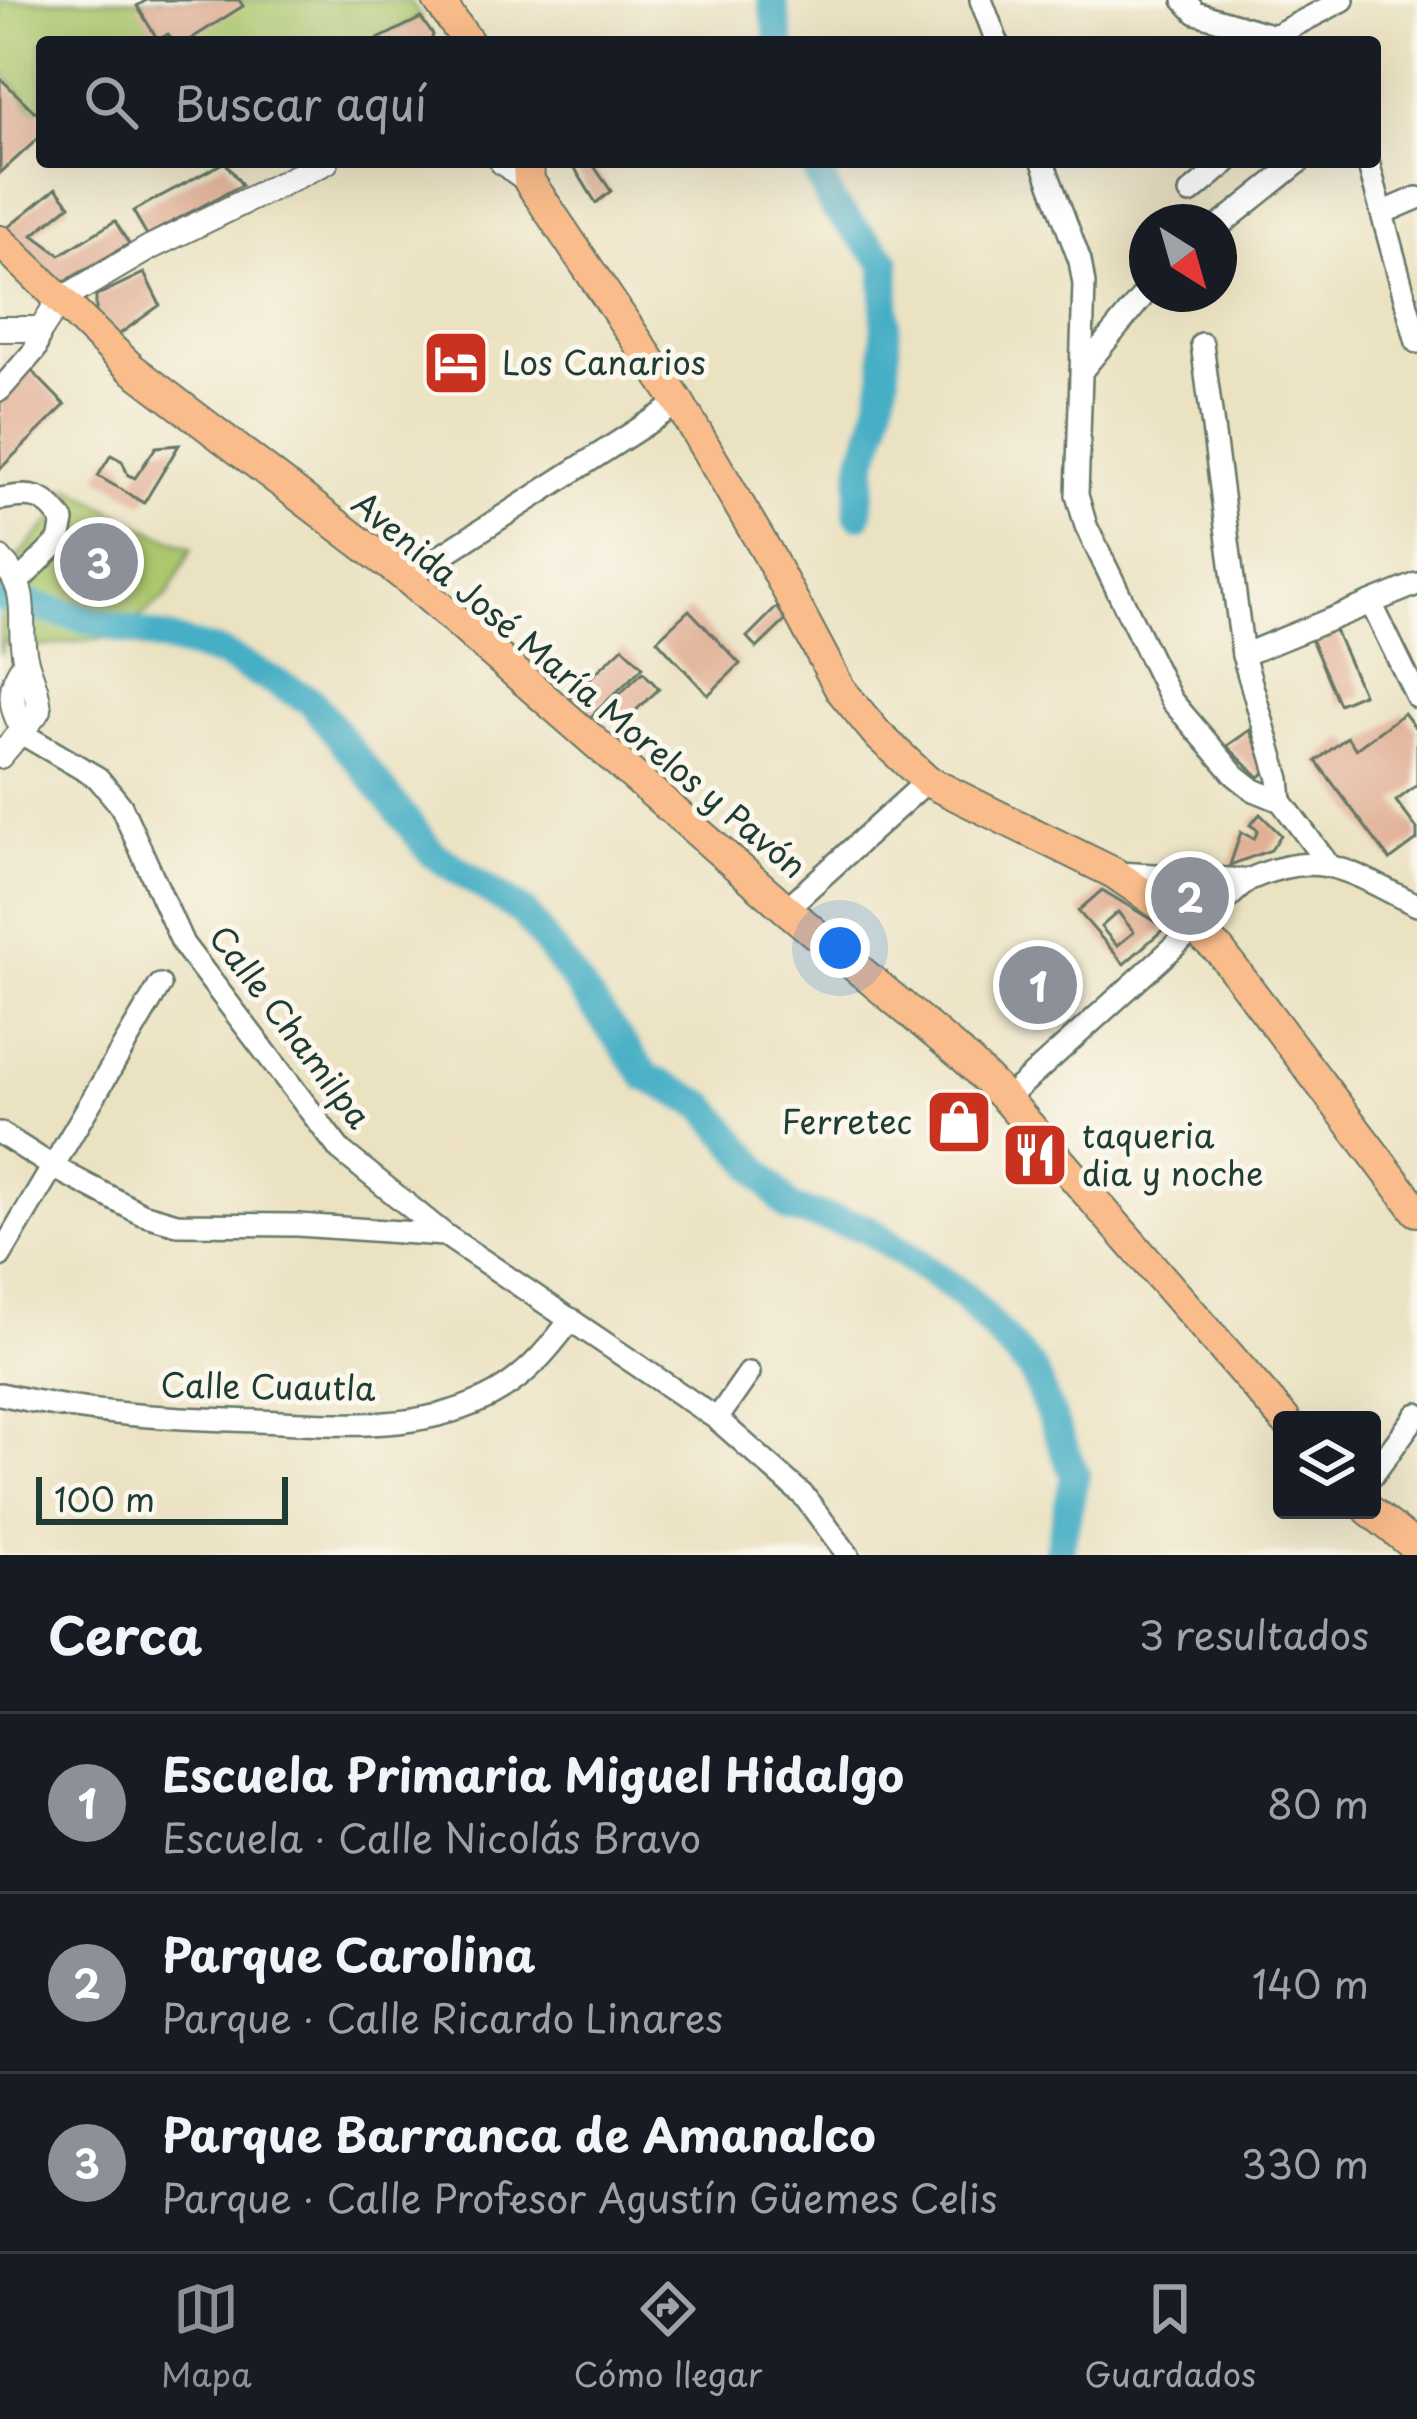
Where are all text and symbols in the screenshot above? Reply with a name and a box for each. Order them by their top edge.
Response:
search box [36,36,1381,168]
text: Buscar aquí [174,68,427,136]
icon: search [78,69,144,135]
north arrow [1129,204,1237,312]
hotel icon: Los Canarios [421,328,491,398]
place label: Los Canarios [502,336,706,386]
street label: Avenida José María Morelos y Pavón [342,478,818,889]
pin: 3 [60,517,138,607]
pin: 2 [1151,851,1229,941]
street label: Calle Chamilpa [198,913,385,1139]
your location [810,918,870,978]
pin: 1 [999,940,1077,1030]
shop icon: Ferretec [924,1087,994,1157]
place label: Ferretec [781,1095,912,1145]
place label: taqueria dia y noche [1082,1109,1263,1197]
restaurant icon: taqueria dia y noche [1000,1120,1070,1190]
street label: Calle Cuautla [160,1358,376,1412]
map controls [1273,1411,1381,1519]
button: layers [1273,1411,1381,1519]
scale bar [36,1471,288,1524]
text: 100 m [54,1473,155,1523]
text: Cerca [48,1595,202,1672]
text: 3 resultados [1139,1604,1369,1663]
text: Escuela Primaria Miguel Hidalgo [162,1739,904,1807]
text: 1 [78,1773,96,1832]
text: 80 m [1267,1773,1369,1832]
text: Escuela · Calle Nicolás Bravo [162,1807,701,1866]
text: Parque Carolina [162,1919,536,1987]
text: 2 [73,1953,101,2012]
text: 140 m [1252,1953,1369,2012]
text: Parque · Calle Ricardo Linares [162,1987,723,2046]
text: Parque Barranca de Amanalco [162,2099,876,2167]
text: 3 [74,2133,100,2192]
text: 330 m [1241,2133,1369,2192]
text: Parque · Calle Profesor Agustín Güemes Celis [162,2167,997,2226]
tab: Mapa [161,2276,252,2398]
tab: Cómo llegar [574,2276,762,2398]
tab: Guardados [1084,2276,1256,2398]

